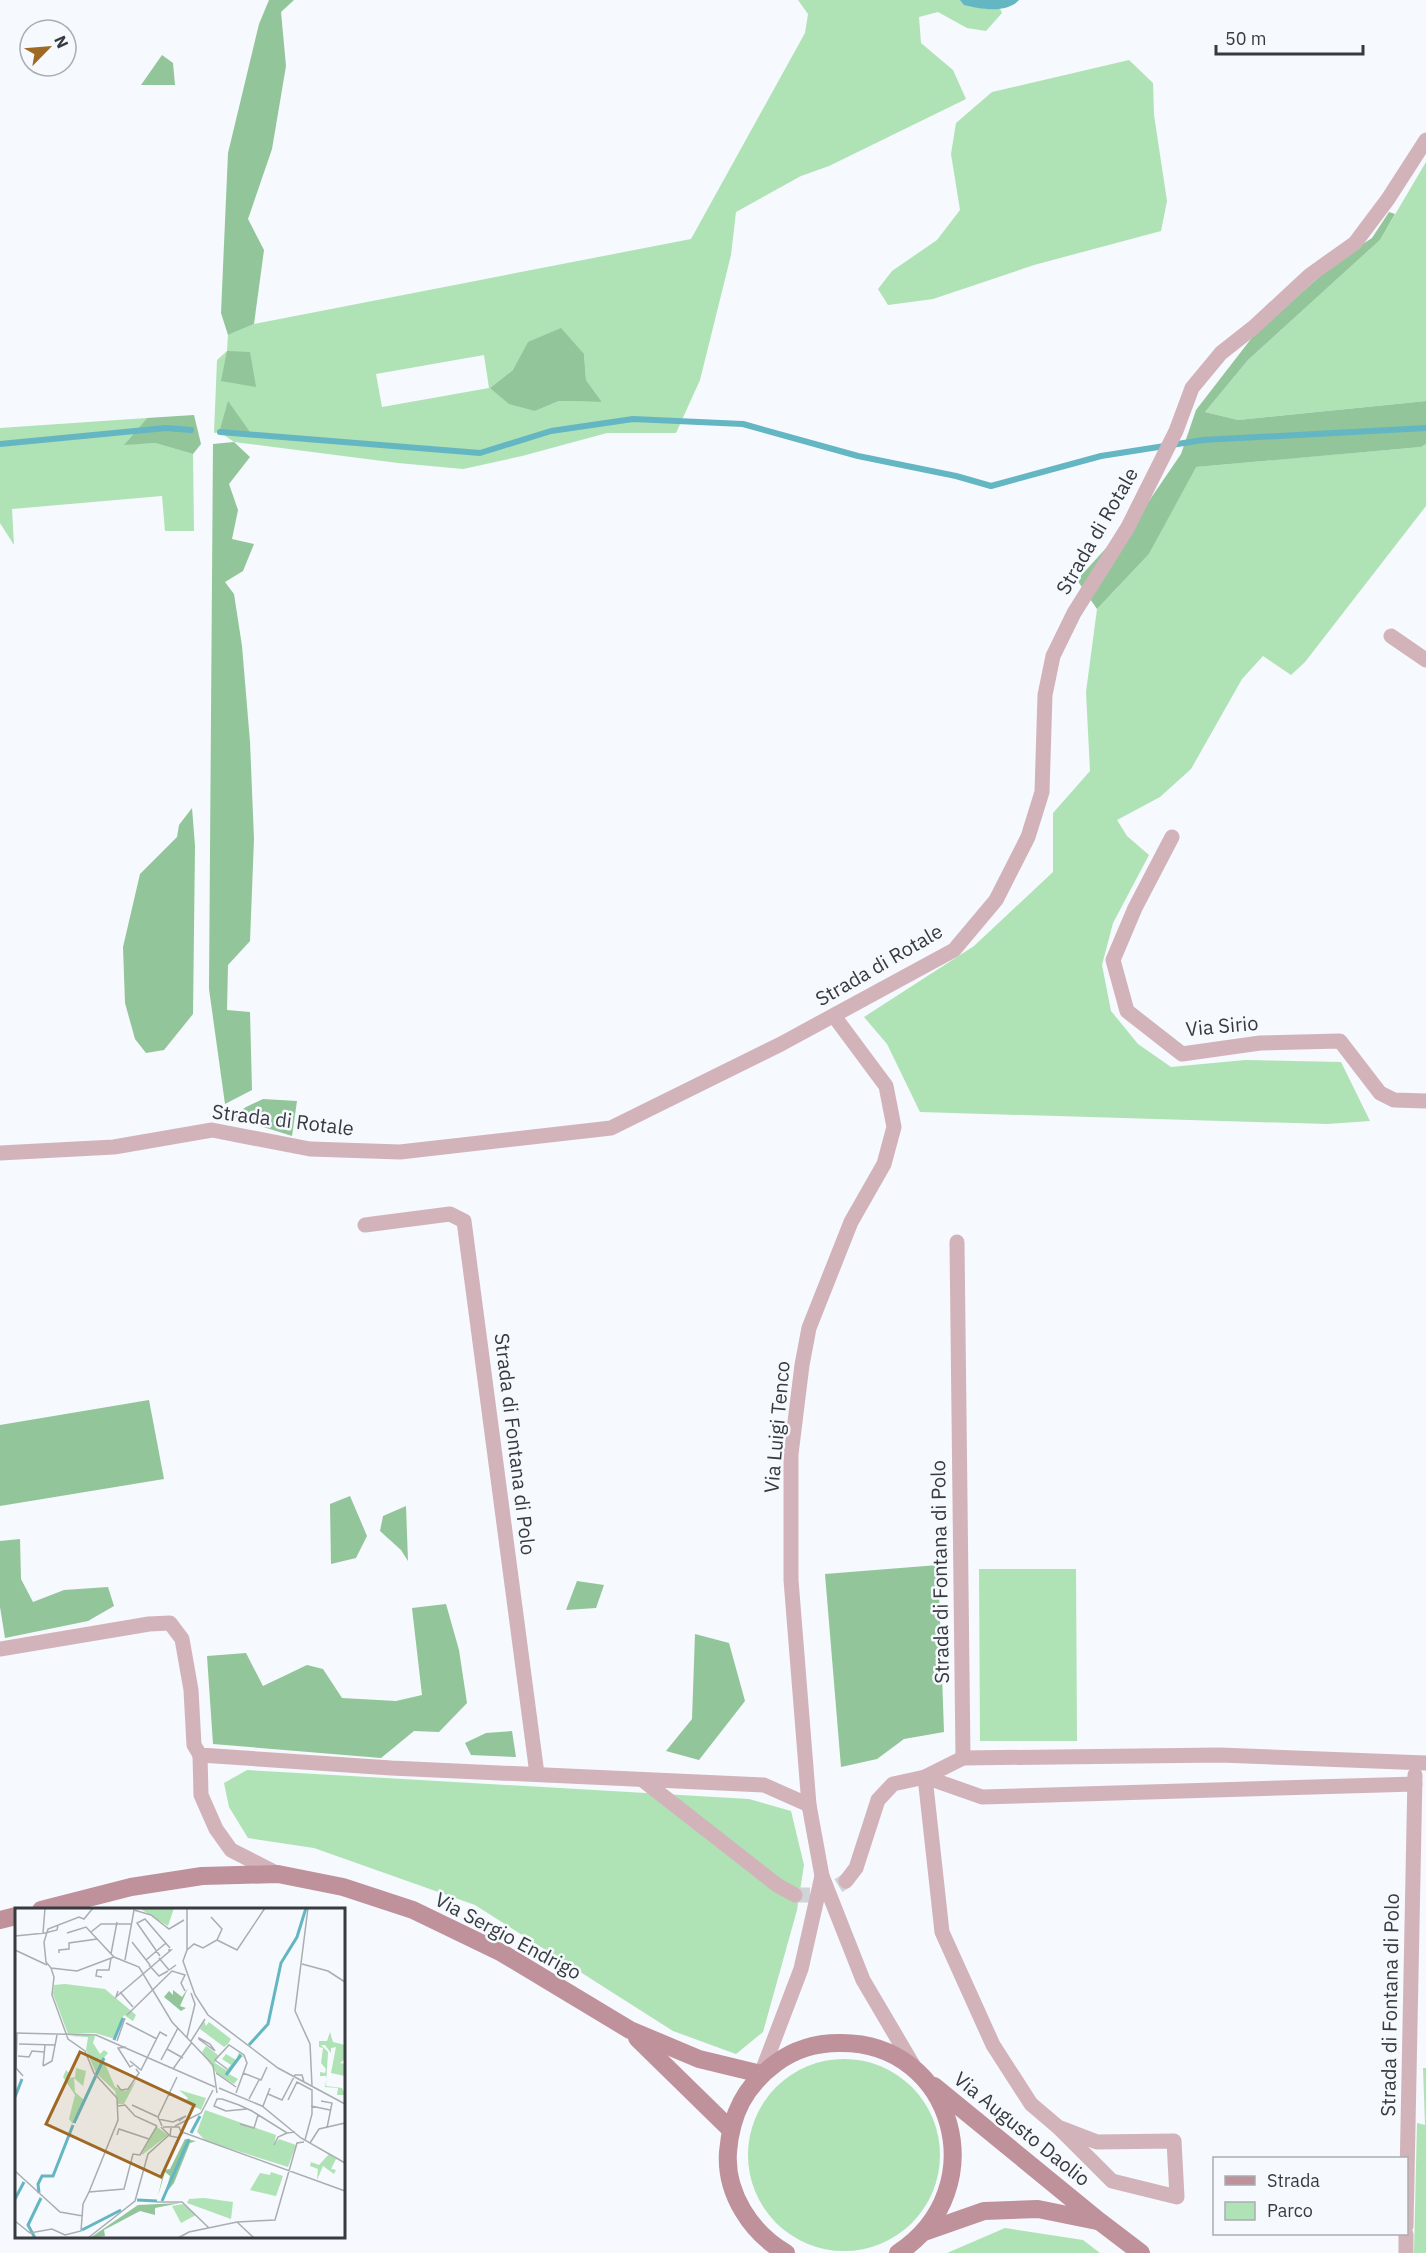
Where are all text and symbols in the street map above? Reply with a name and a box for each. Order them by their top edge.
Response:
north arrow [18,18,78,78]
scale bar [1216,18,1363,56]
text: 50 m [1225,27,1267,50]
text: N [50,32,73,51]
street label: Strada di Rotale [1049,462,1144,599]
street label: Strada di Rotale [810,917,947,1012]
street label: Via Sirio [1185,1009,1259,1042]
street label: Strada di Rotale [211,1097,356,1142]
street label: Strada di Fontana di Polo [488,1331,543,1556]
street label: Via Luigi Tenco [757,1360,796,1494]
street label: Strada di Fontana di Polo [924,1460,955,1684]
street label: Via Sergio Endrigo [430,1886,586,1986]
street label: Strada di Fontana di Polo [1374,1893,1405,2117]
inset map [15,1908,345,2238]
street label: Via Augusto Daolio [949,2065,1096,2192]
legend [1213,2157,1408,2235]
text: Strada [1267,2169,1320,2192]
text: Parco [1267,2199,1313,2222]

